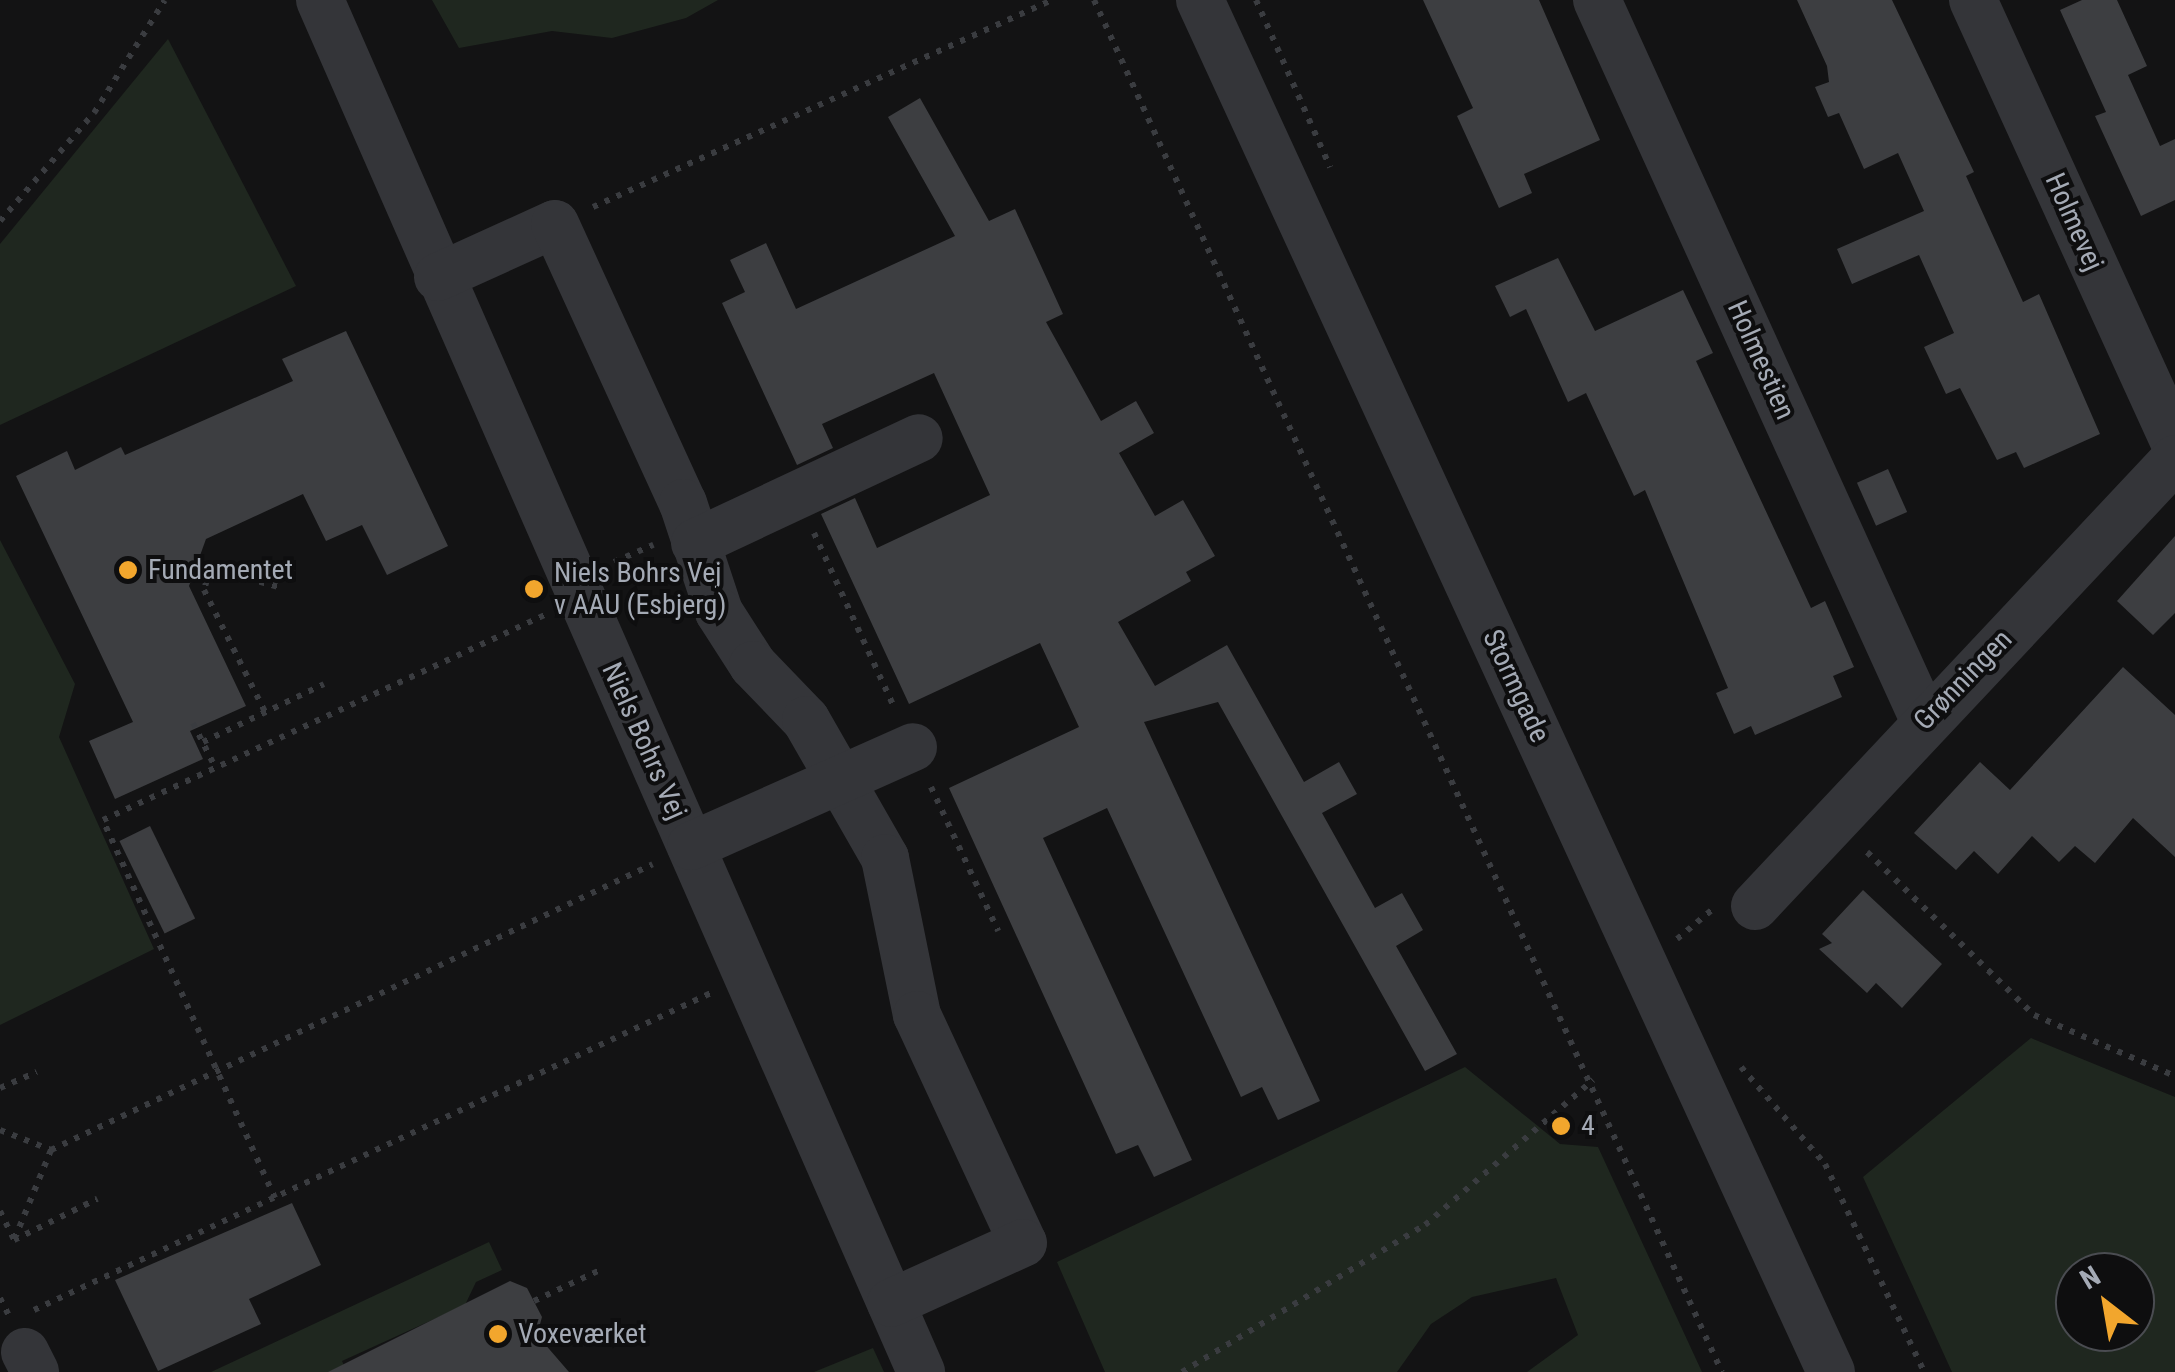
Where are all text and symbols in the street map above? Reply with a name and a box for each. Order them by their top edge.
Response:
street label: Holmevej [2038,168,2110,276]
street label: Holmestien [1720,296,1802,424]
place label: Fundamentet [148,553,293,587]
place label: Niels Bohrs Vej v AAU (Esbjerg) [554,556,726,622]
marker: Fundamentet [117,559,139,581]
marker: Niels Bohrs Vej v AAU (Esbjerg) [523,578,545,600]
street label: Grønningen [1907,623,2019,737]
street label: Stormgade [1475,624,1557,748]
street label: Niels Bohrs Vej [595,658,693,824]
place label: 4 [1581,1109,1595,1143]
marker: 4 [1550,1115,1572,1137]
north arrow [2055,1252,2155,1352]
text: N [2074,1259,2106,1296]
place label: Voxeværket [518,1317,646,1351]
marker: Voxeværket [487,1323,509,1345]

